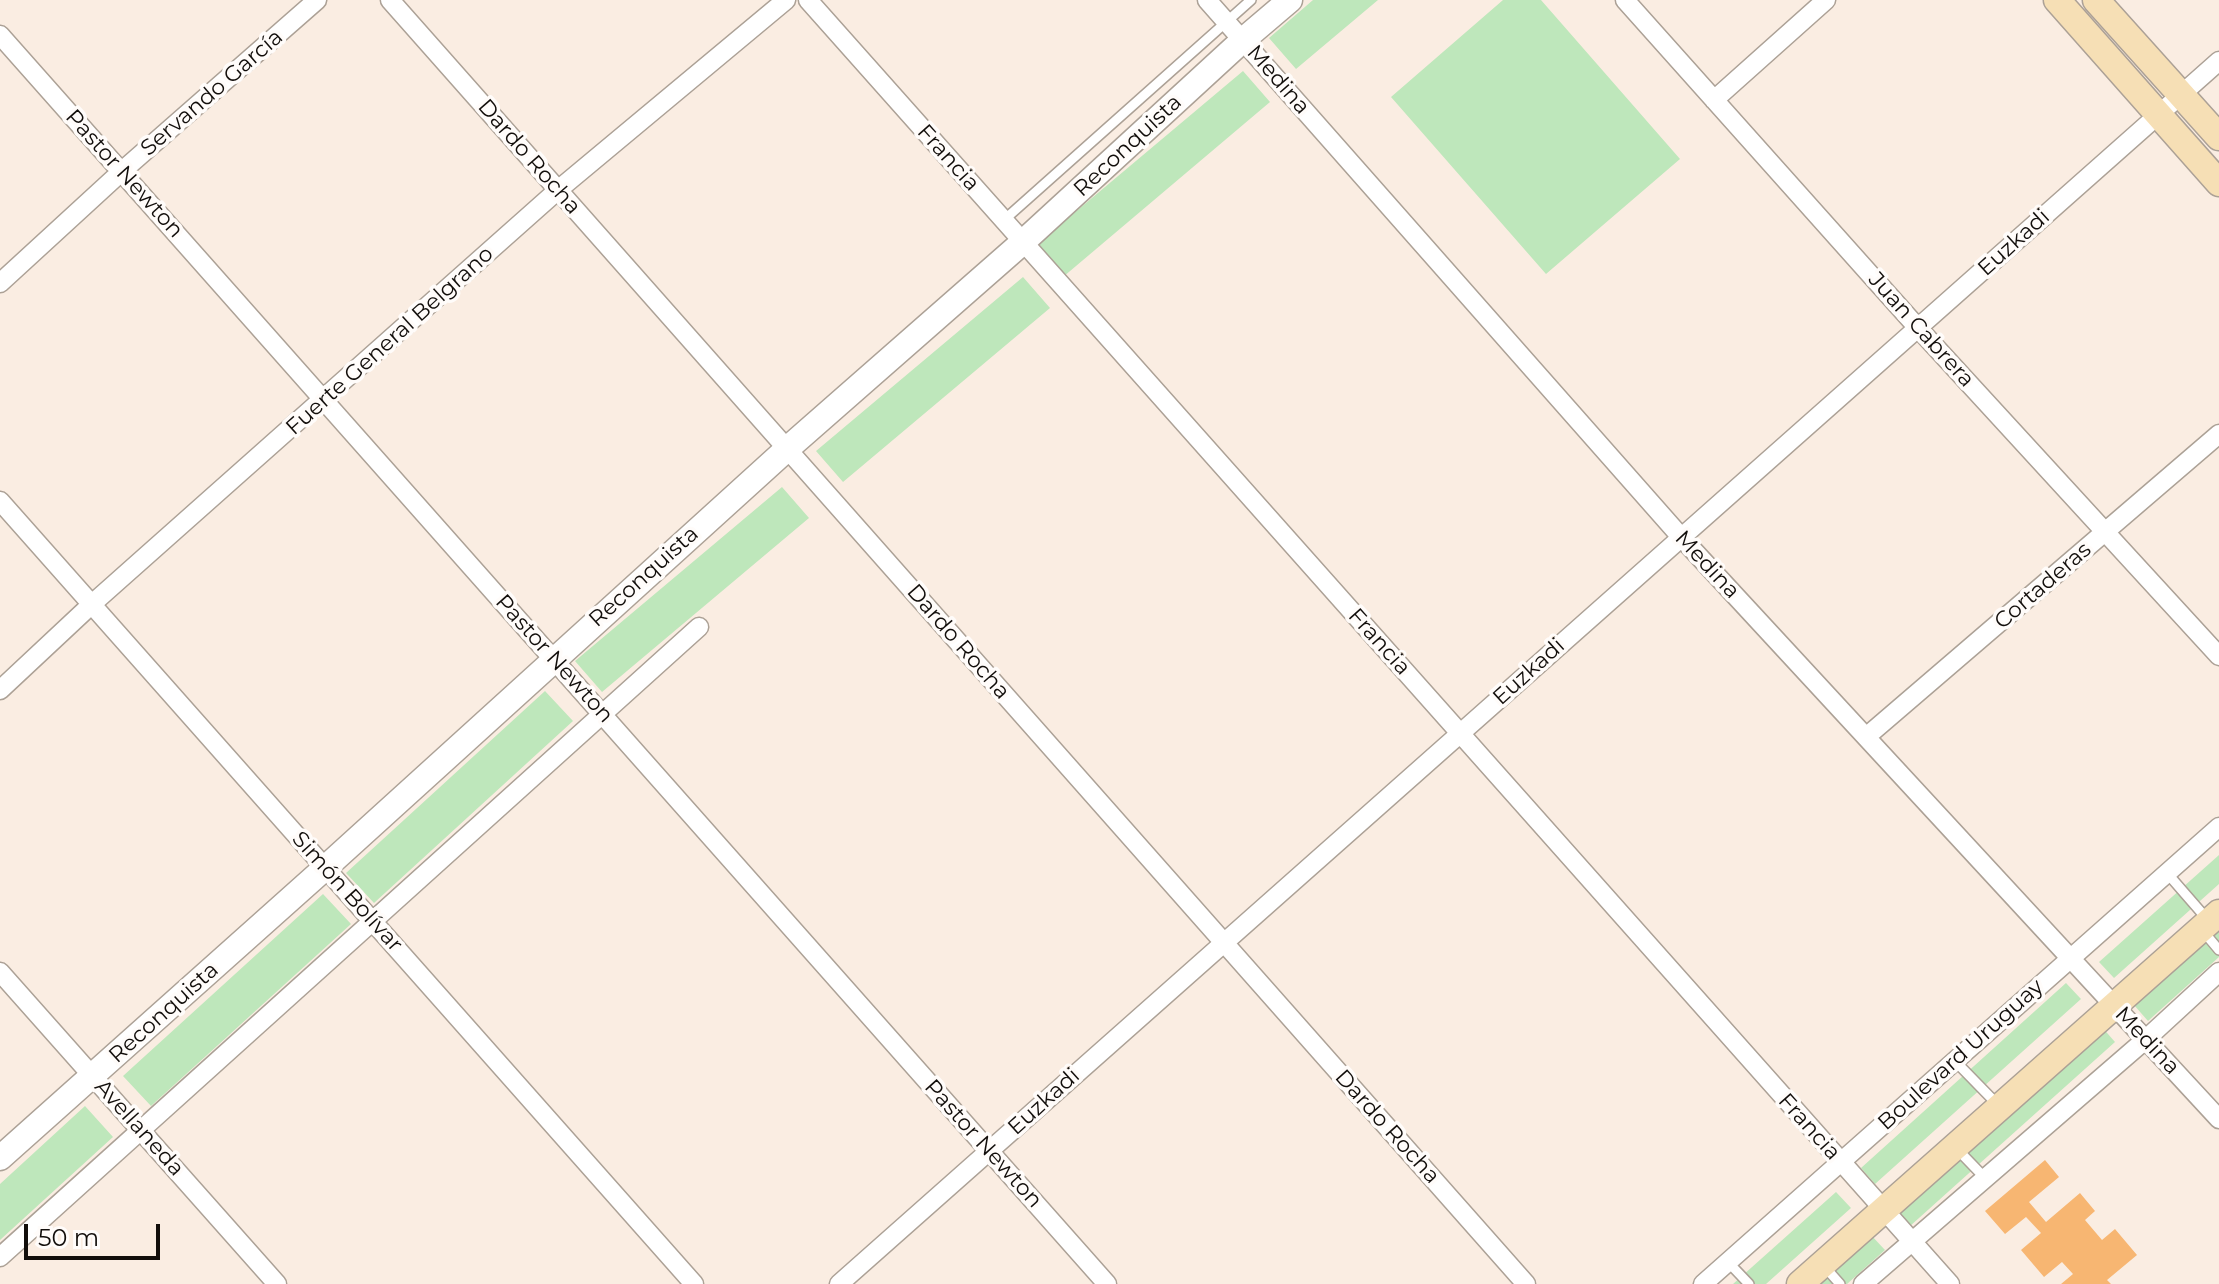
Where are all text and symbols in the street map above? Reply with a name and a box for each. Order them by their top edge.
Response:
street label: Servando García [136,24,288,162]
street label: Medina [1241,40,1315,120]
street label: Reconquista [1069,89,1187,203]
street label: Dardo Rocha [472,94,586,220]
street label: Pastor Newton [59,104,189,244]
street label: Francia [911,119,985,197]
street label: Euzkadi [1973,204,2055,282]
street label: Fuerte General Belgrano [281,241,499,441]
street label: Juan Cabrera [1863,267,1979,393]
street label: Reconquista [584,521,704,633]
street label: Medina [1669,526,1745,604]
street label: Cortaderas [1989,537,2097,635]
street label: Dardo Rocha [901,579,1015,705]
street label: Pastor Newton [489,589,619,729]
street label: Francia [1342,603,1416,681]
street label: Euzkadi [1488,633,1570,711]
street label: Simón Bolívar [286,826,408,958]
street label: Reconquista [104,957,224,1069]
street label: Boulevard Uruguay [1873,974,2049,1136]
street label: Medina [2109,1002,2185,1080]
street label: Euzkadi [1003,1063,1085,1141]
street label: Dardo Rocha [1329,1065,1445,1189]
street label: Avellaneda [89,1074,189,1182]
street label: Pastor Newton [918,1074,1048,1214]
street label: Francia [1772,1088,1846,1166]
scale bar [28,1208,164,1258]
text: 50 m [38,1223,99,1252]

